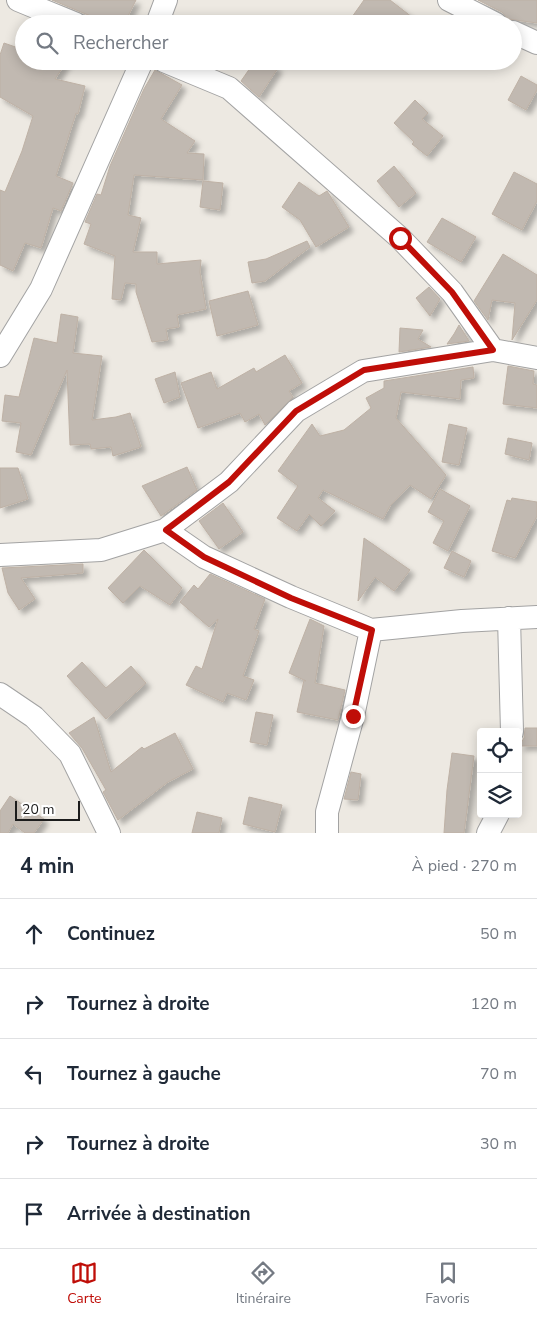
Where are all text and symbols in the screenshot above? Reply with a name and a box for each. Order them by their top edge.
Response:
search box [15,15,522,70]
icon: search [33,29,61,57]
text: Rechercher [73,30,168,56]
route start [389,227,412,250]
route end [342,705,365,728]
map controls [477,728,522,818]
button: locate [477,728,522,773]
button: layers [477,773,522,818]
scale bar [15,798,80,821]
text: 20 m [22,800,54,819]
text: 4 min [20,852,74,880]
text: À pied · 270 m [412,855,517,877]
icon: ahead [20,920,48,948]
text: Continuez [67,921,155,947]
text: 50 m [480,923,517,945]
icon: right [20,990,48,1018]
text: Tournez à droite [67,991,210,1017]
text: 120 m [470,993,517,1015]
icon: left [20,1060,48,1088]
text: Tournez à gauche [67,1061,221,1087]
text: 70 m [480,1063,517,1085]
icon: right [20,1130,48,1158]
text: Tournez à droite [67,1131,210,1157]
text: 30 m [480,1133,517,1155]
icon: arrive [20,1200,48,1228]
text: Arrivée à destination [67,1201,251,1227]
tab: Carte [67,1259,101,1308]
tab: Itinéraire [236,1259,291,1308]
tab: Favoris [425,1259,470,1308]

